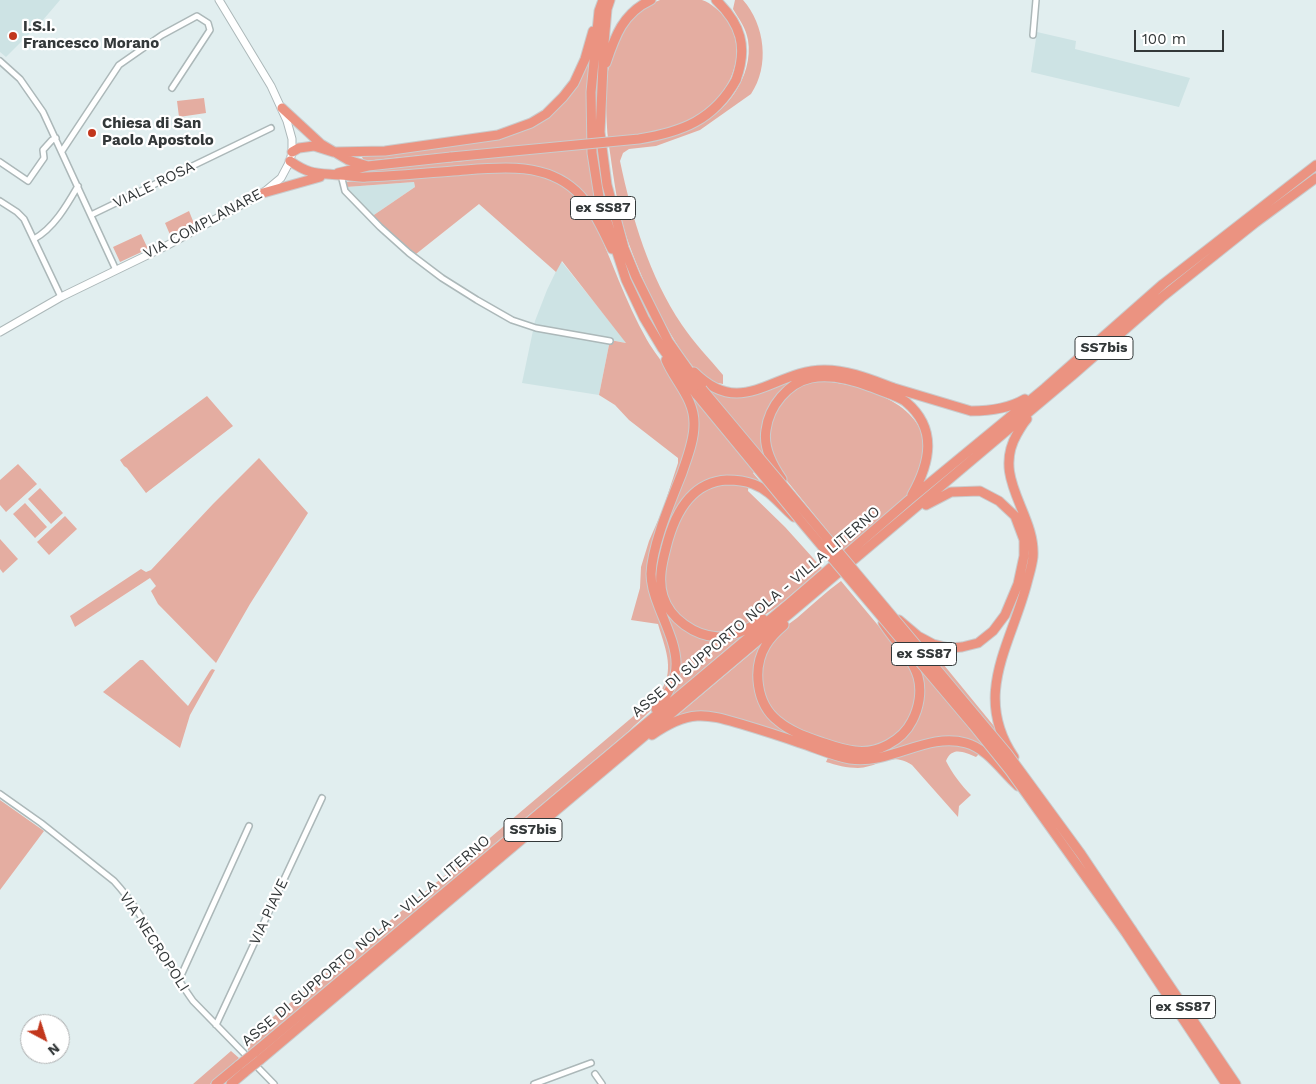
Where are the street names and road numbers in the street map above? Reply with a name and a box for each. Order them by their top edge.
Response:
street label: VIALE ROSA [110,158,198,212]
street label: VIA COMPLANARE [141,185,265,263]
road number: ex SS87 [570,197,636,220]
road number: SS7bis [1075,336,1133,359]
street label: ASSE DI SUPPORTO NOLA - VILLA LITERNO [628,503,884,721]
road number: ex SS87 [892,642,956,666]
road number: SS7bis [504,818,562,842]
street label: ASSE DI SUPPORTO NOLA - VILLA LITERNO [238,832,494,1050]
street label: VIA PIAVE [246,876,292,948]
street label: VIA NECROPOLI [115,889,193,995]
road number: ex SS87 [1150,996,1216,1019]

